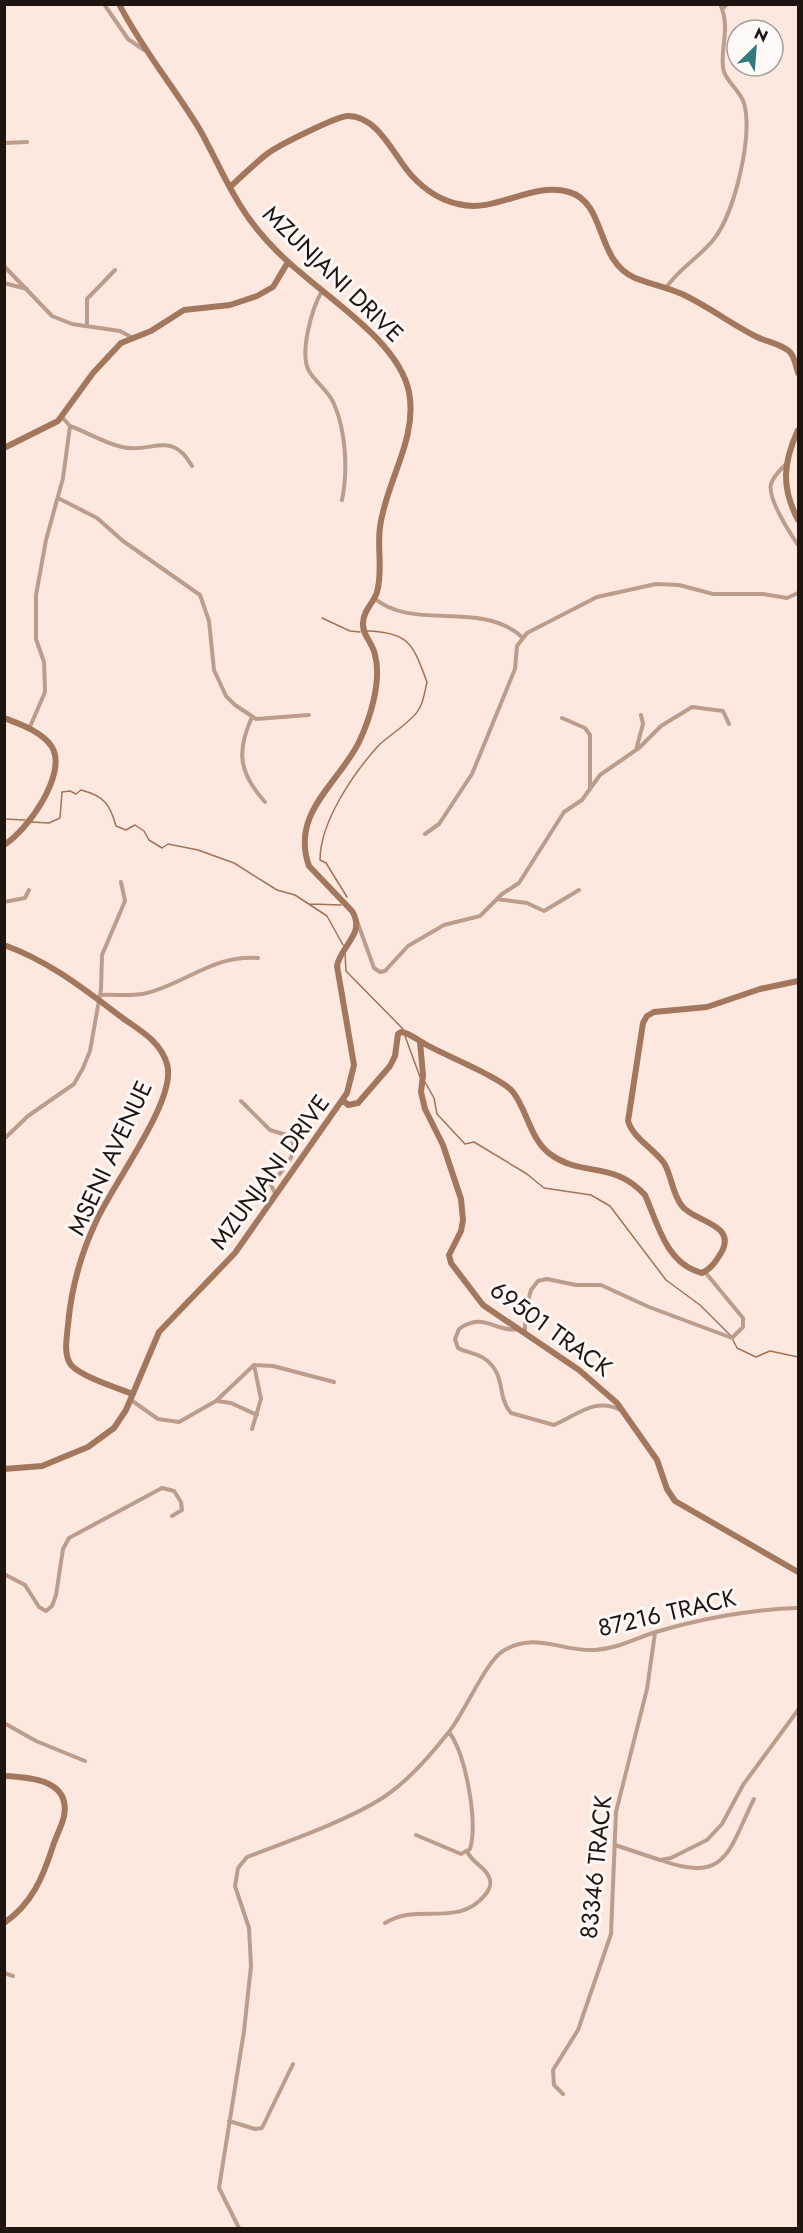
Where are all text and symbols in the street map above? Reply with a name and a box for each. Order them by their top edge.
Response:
north arrow [725,18,785,78]
text: N [751,22,772,48]
street label: MZUNJANI DRIVE [255,197,412,350]
street label: MSENI AVENUE [58,1075,161,1241]
street label: MZUNJANI DRIVE [201,1087,338,1256]
street label: 69501 TRACK [483,1272,620,1385]
street label: 87216 TRACK [594,1580,740,1645]
street label: 83346 TRACK [571,1793,620,1940]

